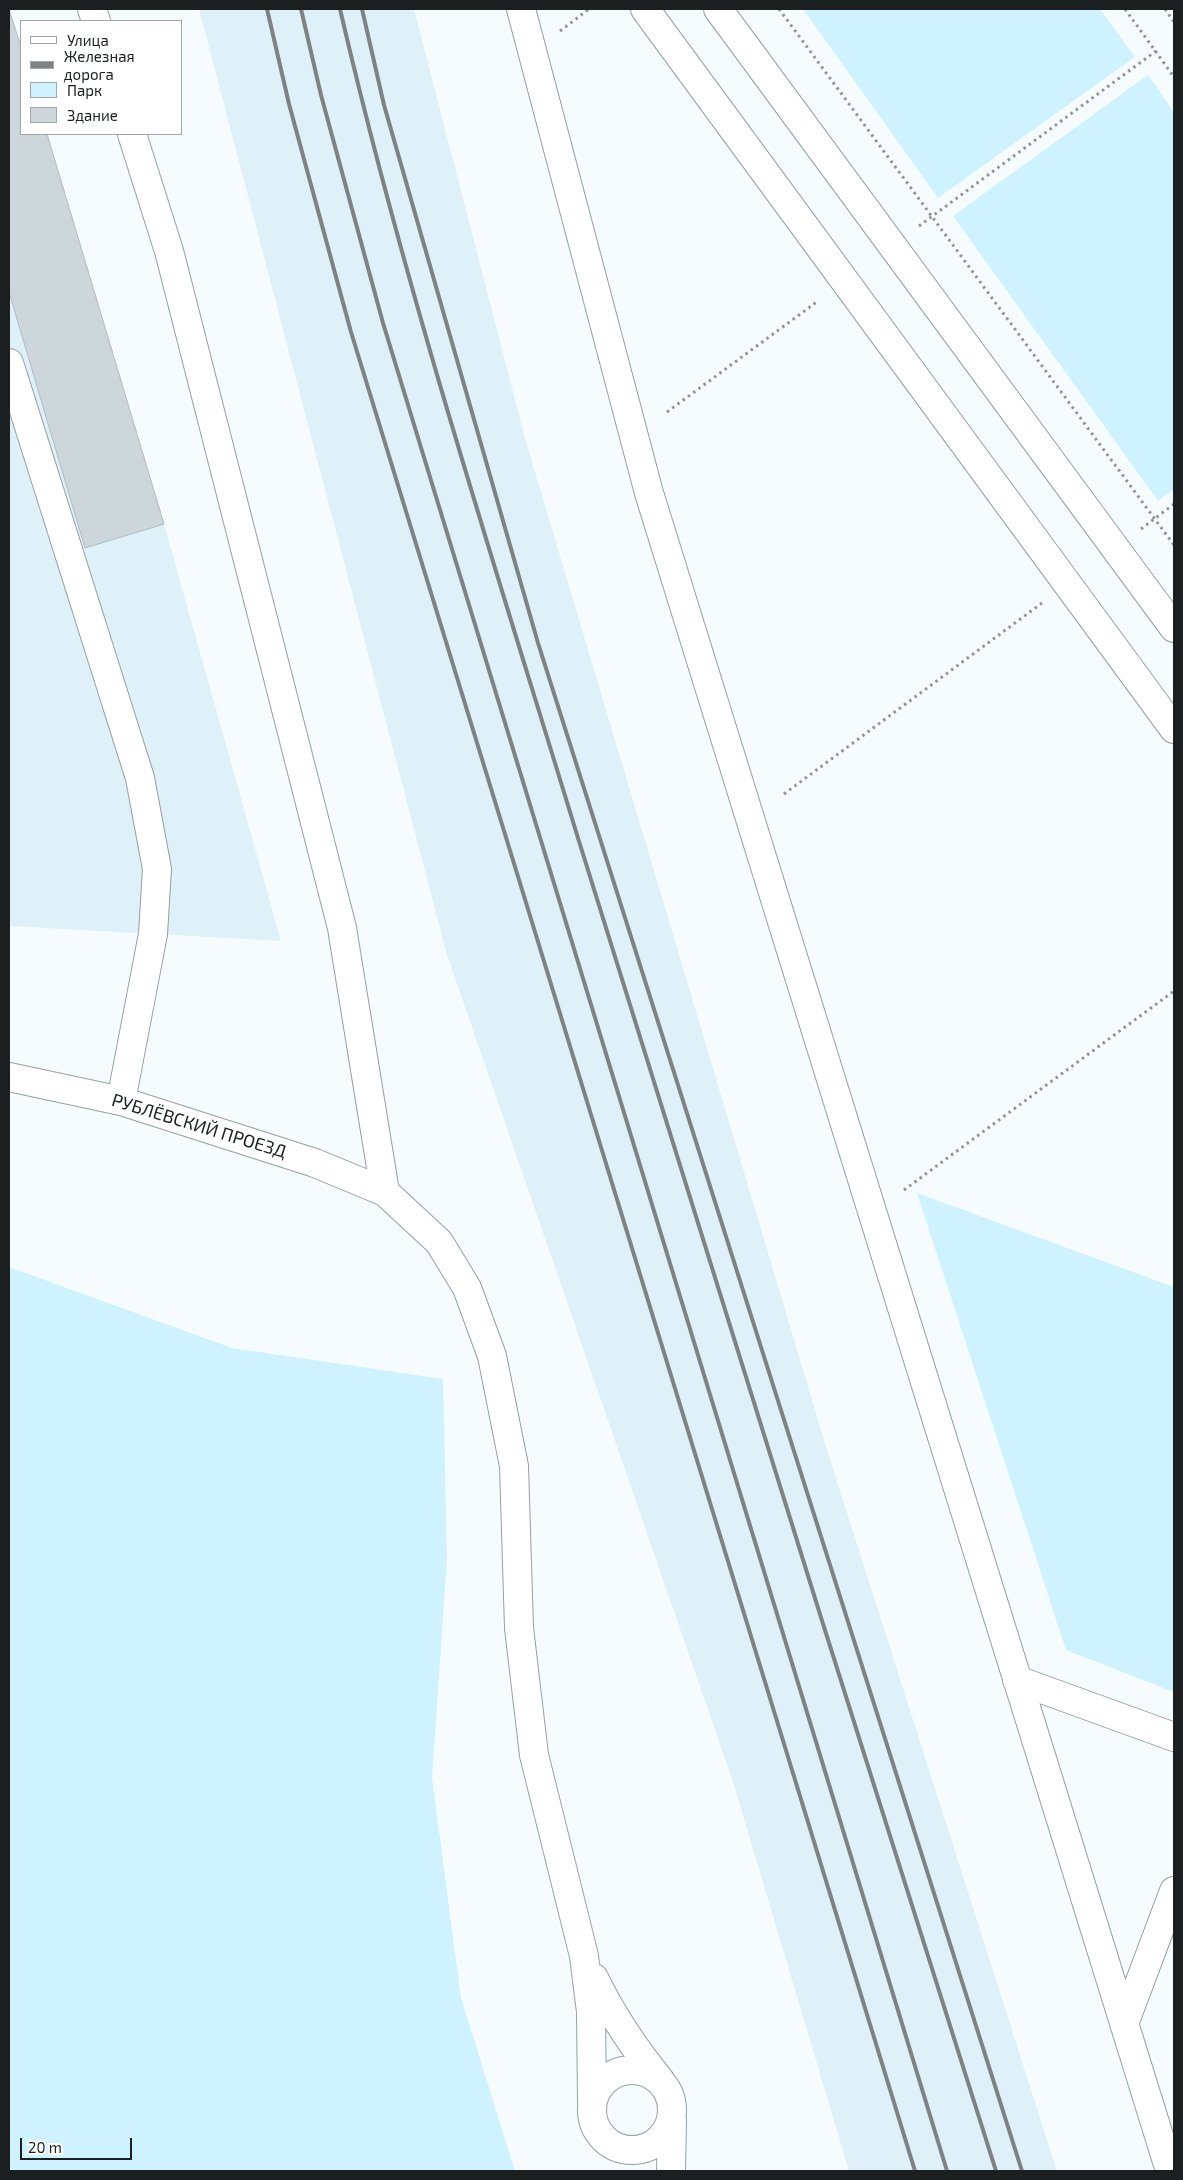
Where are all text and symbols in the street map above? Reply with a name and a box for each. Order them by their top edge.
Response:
legend [20,20,182,135]
text: Улица [67,31,109,49]
text: Железная дорога [64,47,135,83]
text: Парк [67,81,102,99]
text: Здание [67,106,118,124]
street label: РУБЛЁВСКИЙ ПРОЕЗД [109,1089,289,1163]
scale bar [22,2128,135,2160]
text: 20 m [28,2138,62,2156]

